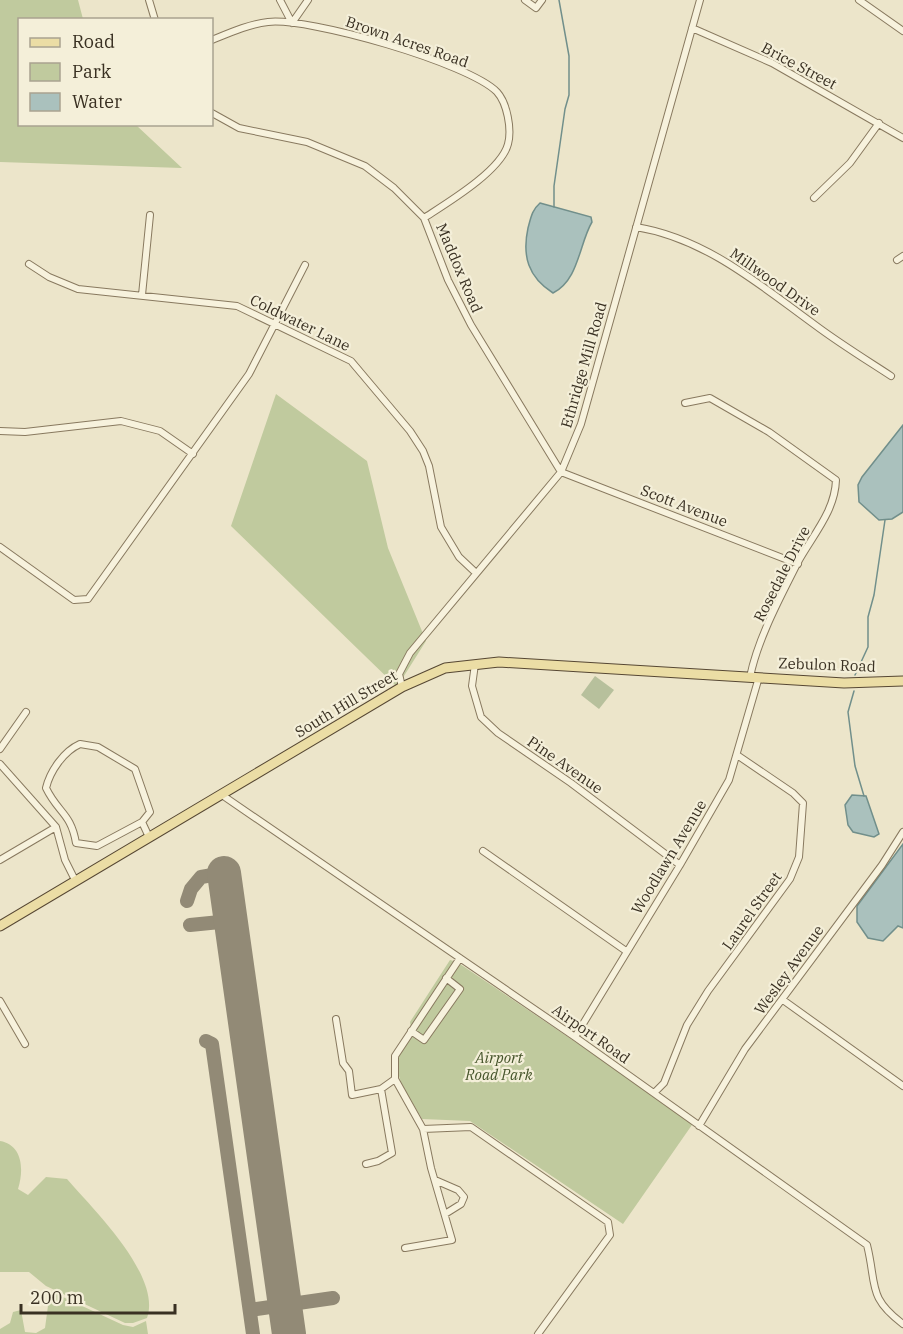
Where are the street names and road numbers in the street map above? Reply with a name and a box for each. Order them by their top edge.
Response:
street label: Brown Acres Road [343,12,471,72]
street label: Brice Street [758,38,840,93]
street label: Maddox Road [432,220,487,315]
street label: Millwood Drive [726,243,824,320]
street label: Coldwater Lane [247,290,354,355]
street label: Ethridge Mill Road [556,300,611,430]
street label: Scott Avenue [638,480,730,531]
street label: Rosedale Drive [749,523,814,625]
street label: Zebulon Road [778,653,876,676]
street label: South Hill Street [291,666,400,742]
street label: Pine Avenue [524,732,607,798]
street label: Woodlawn Avenue [627,796,710,917]
street label: Laurel Street [718,868,786,953]
street label: Wesley Avenue [750,921,827,1018]
street label: Airport Road [549,1000,634,1067]

